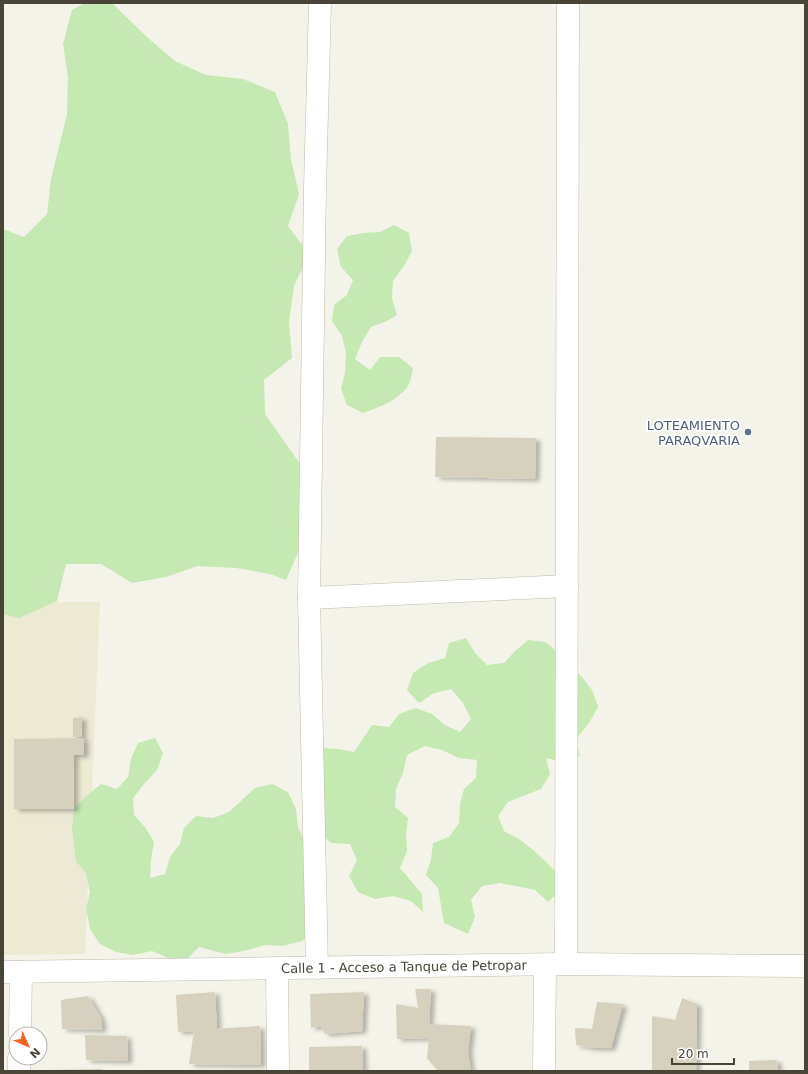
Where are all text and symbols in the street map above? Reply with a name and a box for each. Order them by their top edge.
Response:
place label: LOTEAMIENTO PARAQVARIA [647,418,740,448]
marker: LOTEAMIENTO PARAQVARIA [743,427,753,437]
street label: Calle 1 - Acceso a Tanque de Petropar [281,957,528,976]
north arrow [8,1026,48,1066]
scale bar [672,1040,734,1066]
text: N [27,1045,43,1061]
text: 20 m [678,1047,709,1061]

